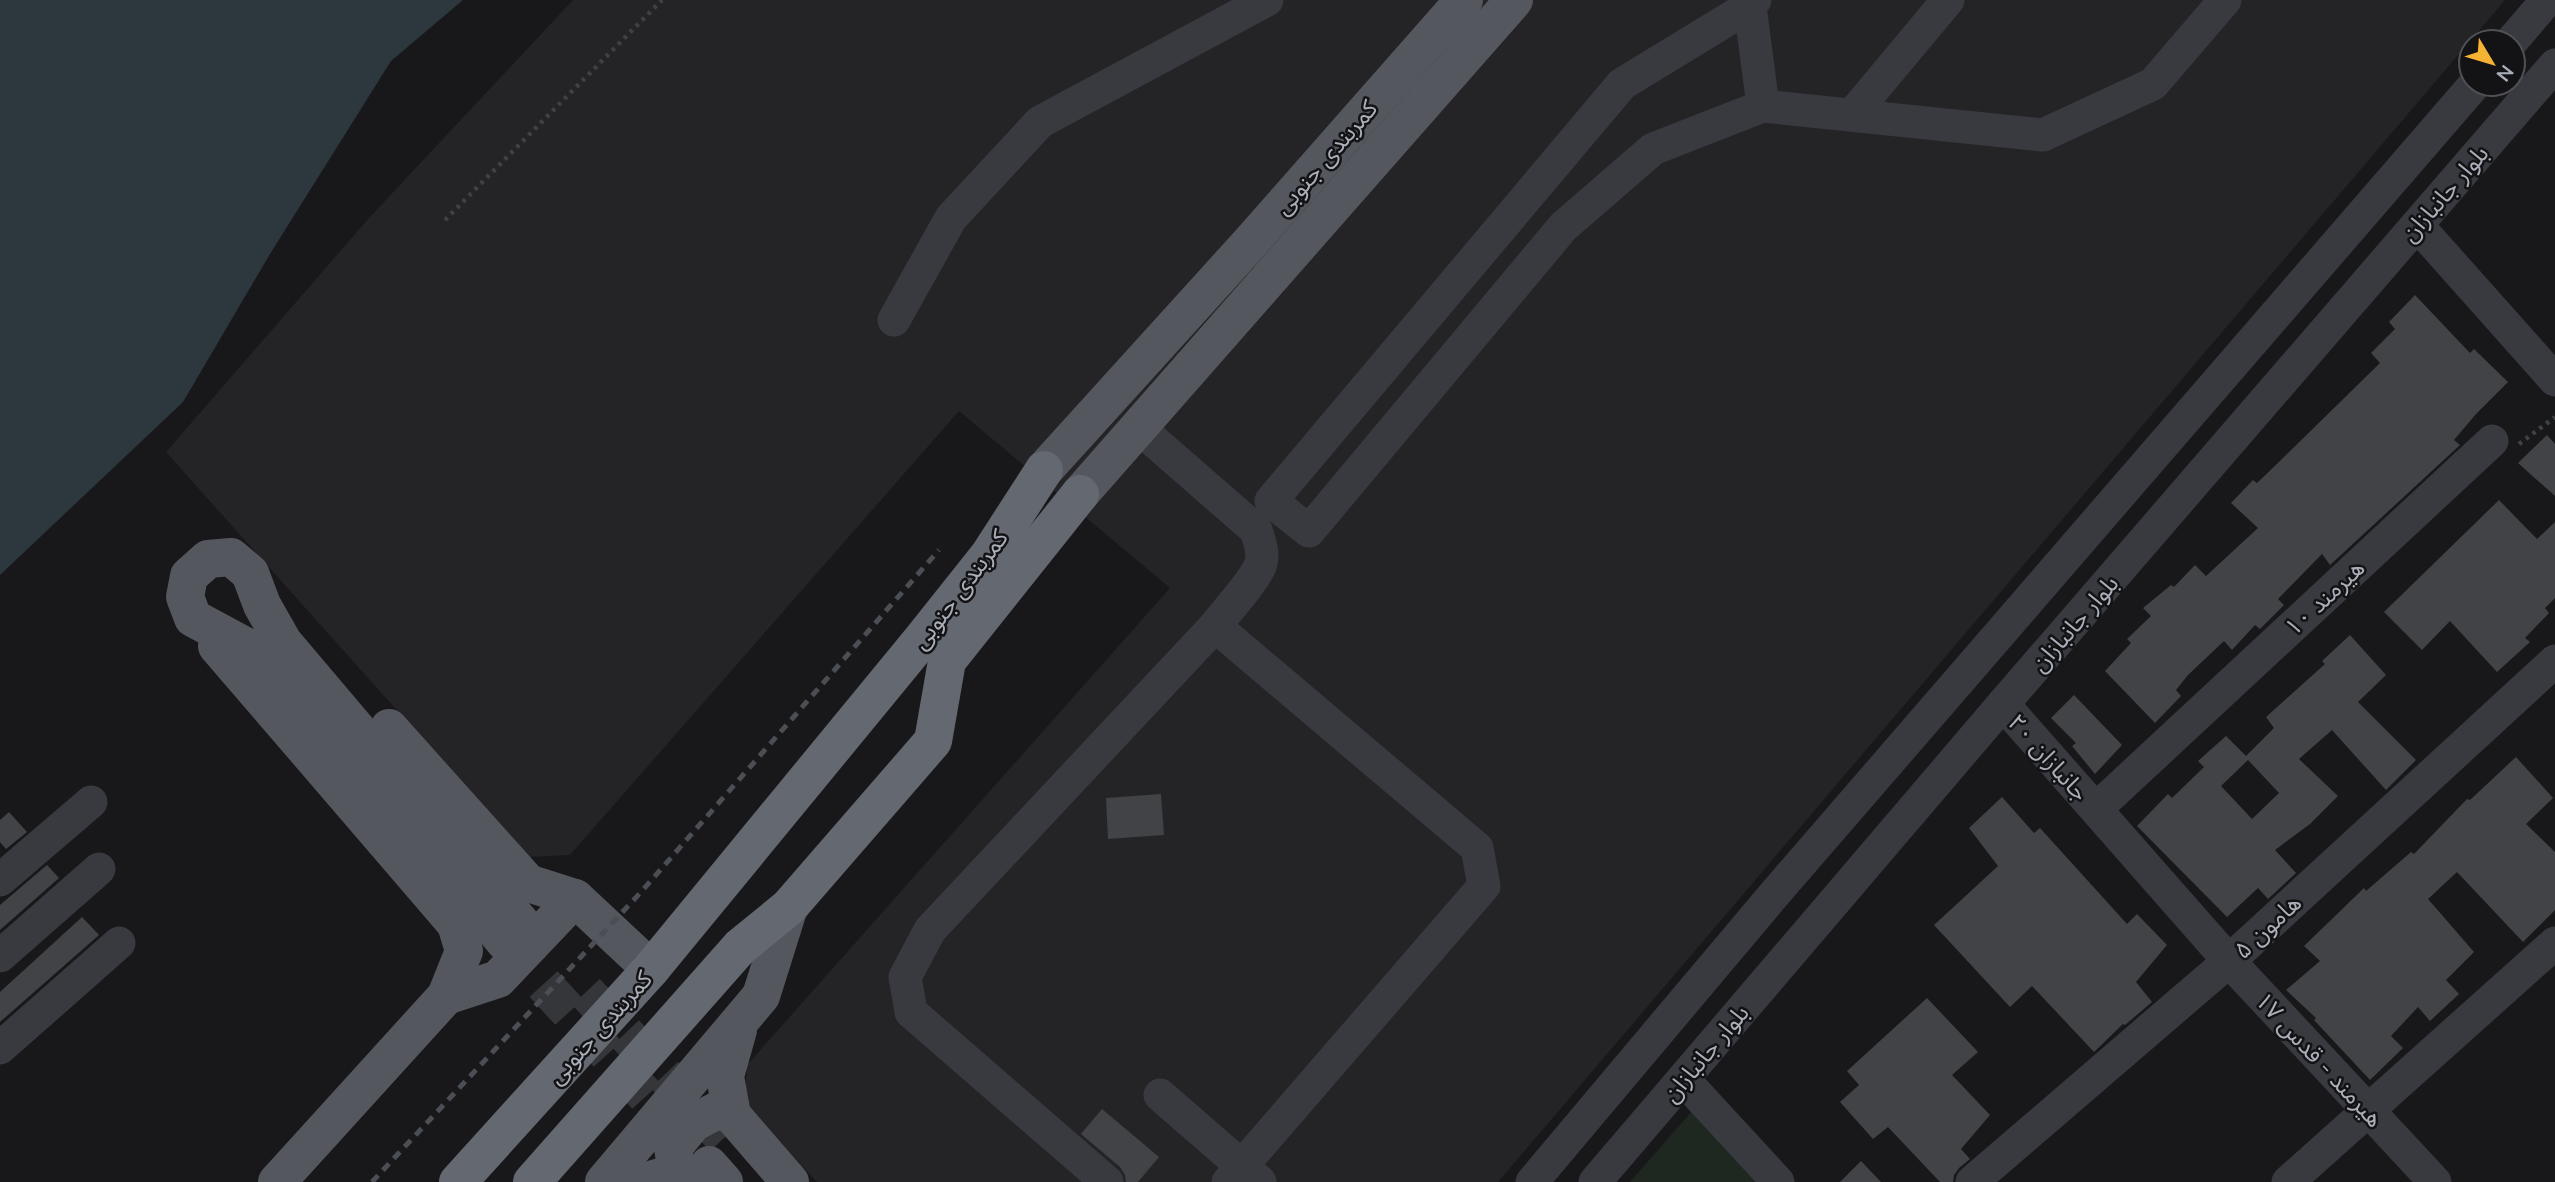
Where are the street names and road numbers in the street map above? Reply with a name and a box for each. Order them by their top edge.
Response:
street label: کمربندی جنوبی [1267,93,1384,221]
street label: بلوار جانبازان [2394,138,2494,248]
street label: کمربندی جنوبی [904,522,1014,655]
street label: هیرمند ۱۰ [2278,552,2370,642]
street label: بلوار جانبازان [2024,568,2124,678]
street label: جانبازان ۲۰ [2002,707,2096,807]
street label: هامون ۵ [2227,887,2307,965]
street label: کمربندی جنوبی [540,963,659,1090]
street label: هیرمند - قدس ۱۷ [2250,985,2390,1133]
street label: بلوار جانبازان [1655,998,1755,1108]

